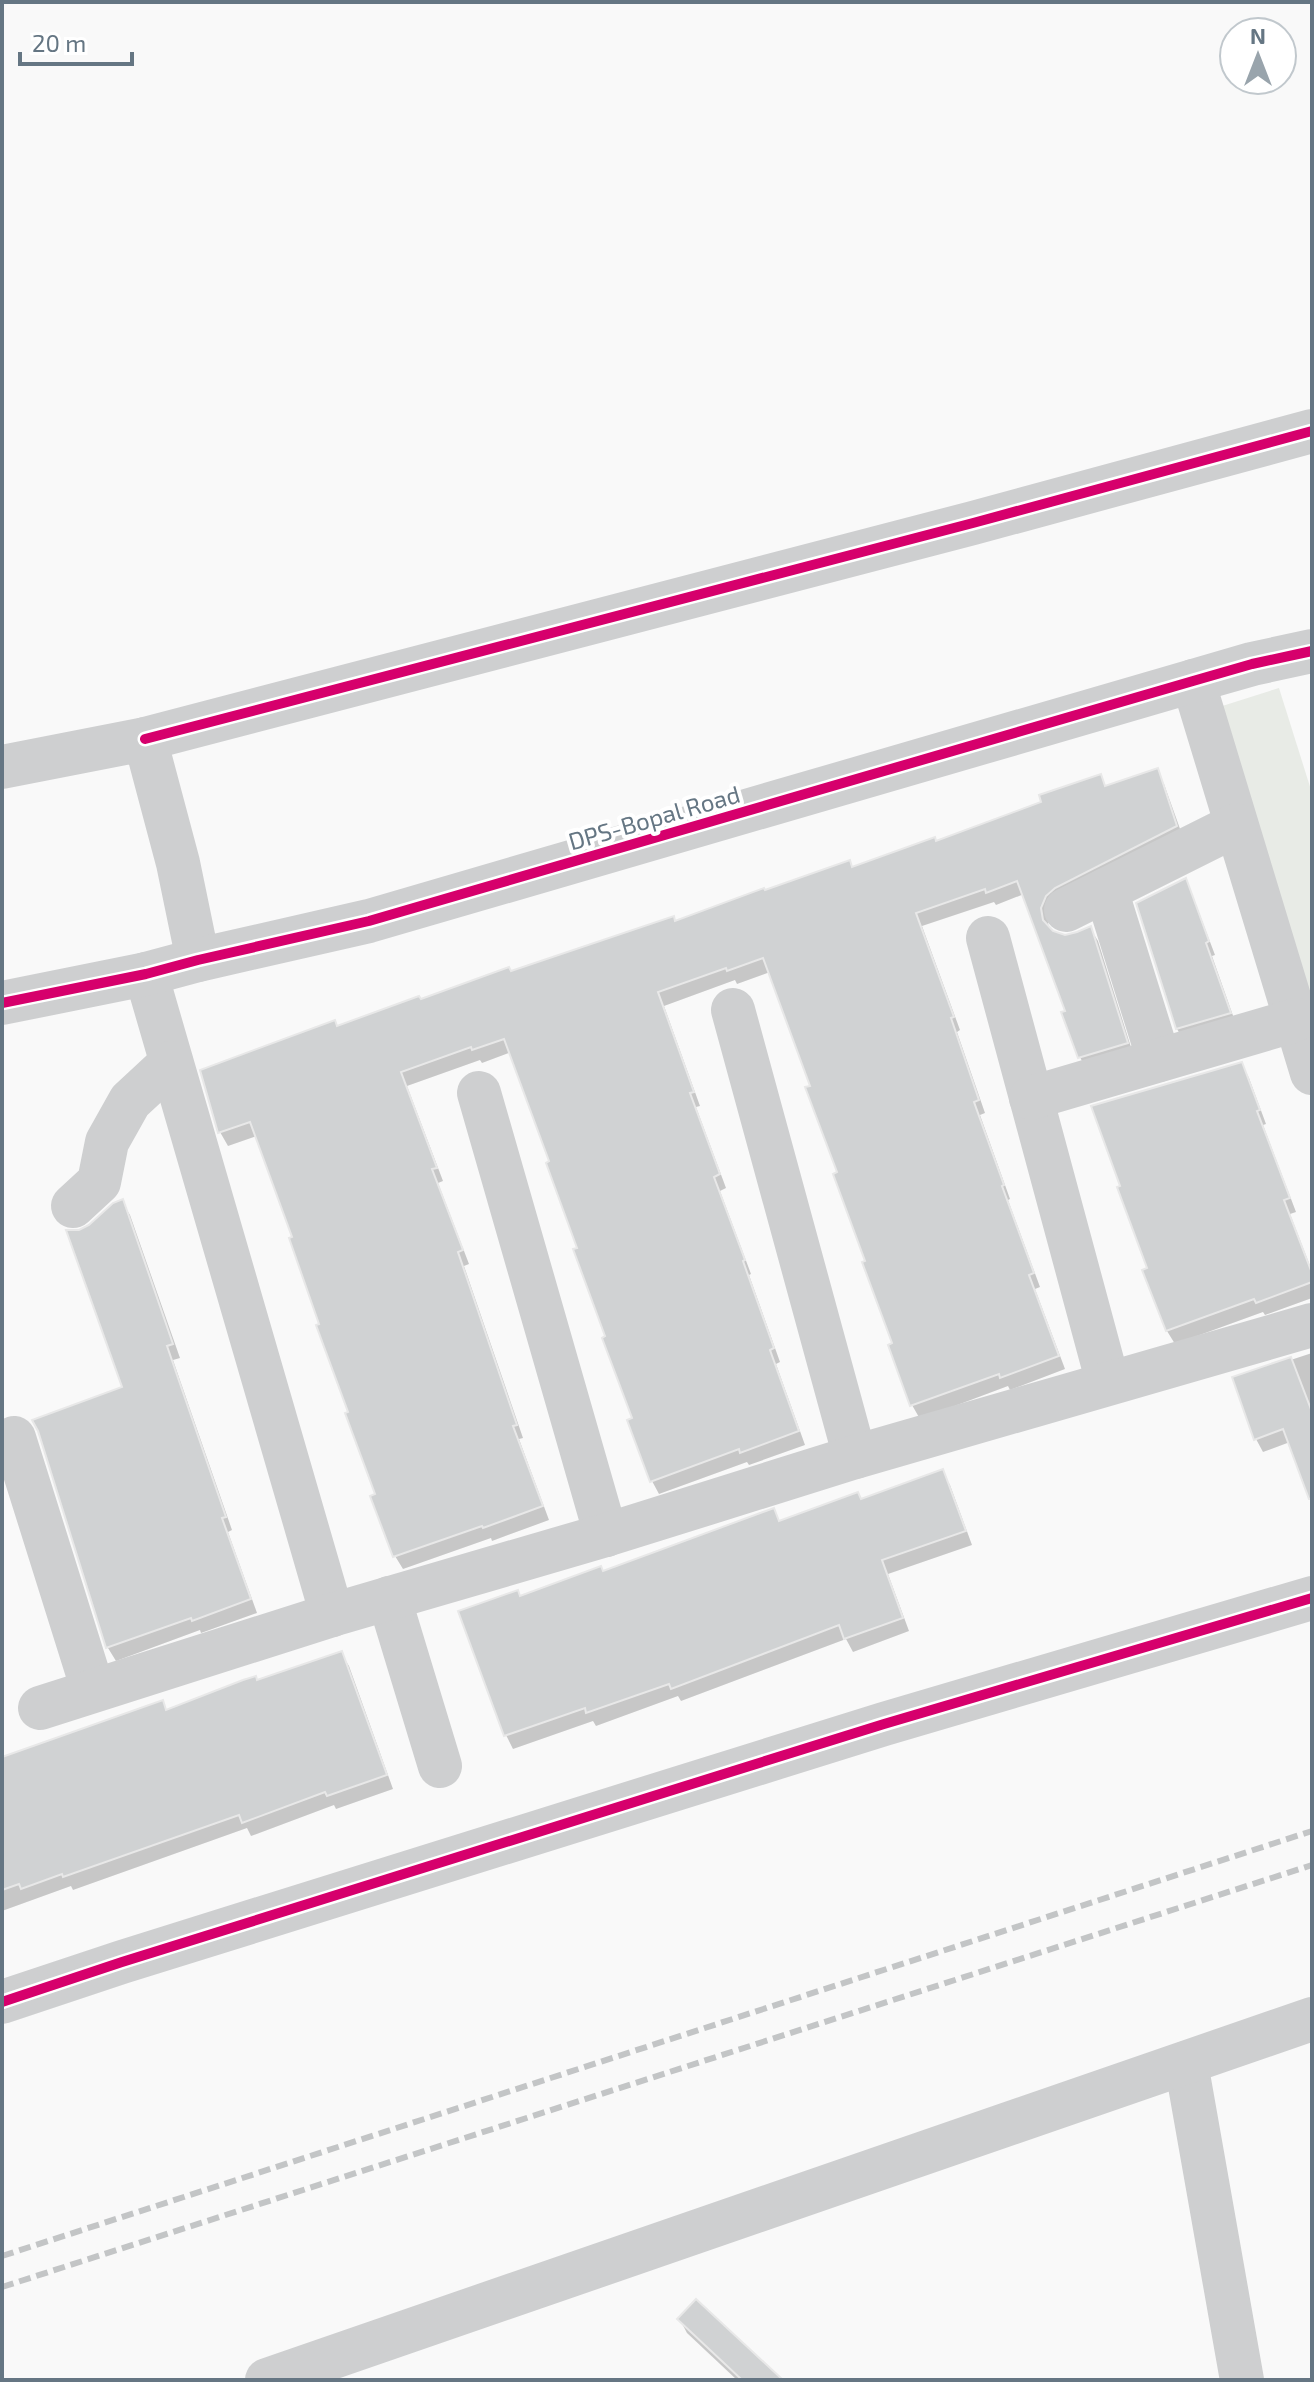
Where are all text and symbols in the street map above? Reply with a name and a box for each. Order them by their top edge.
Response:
scale bar [20,16,132,66]
north arrow [1218,16,1298,96]
text: N [1250,22,1266,48]
text: 20 m [32,28,86,57]
street label: DPS-Bopal Road [565,779,743,855]

